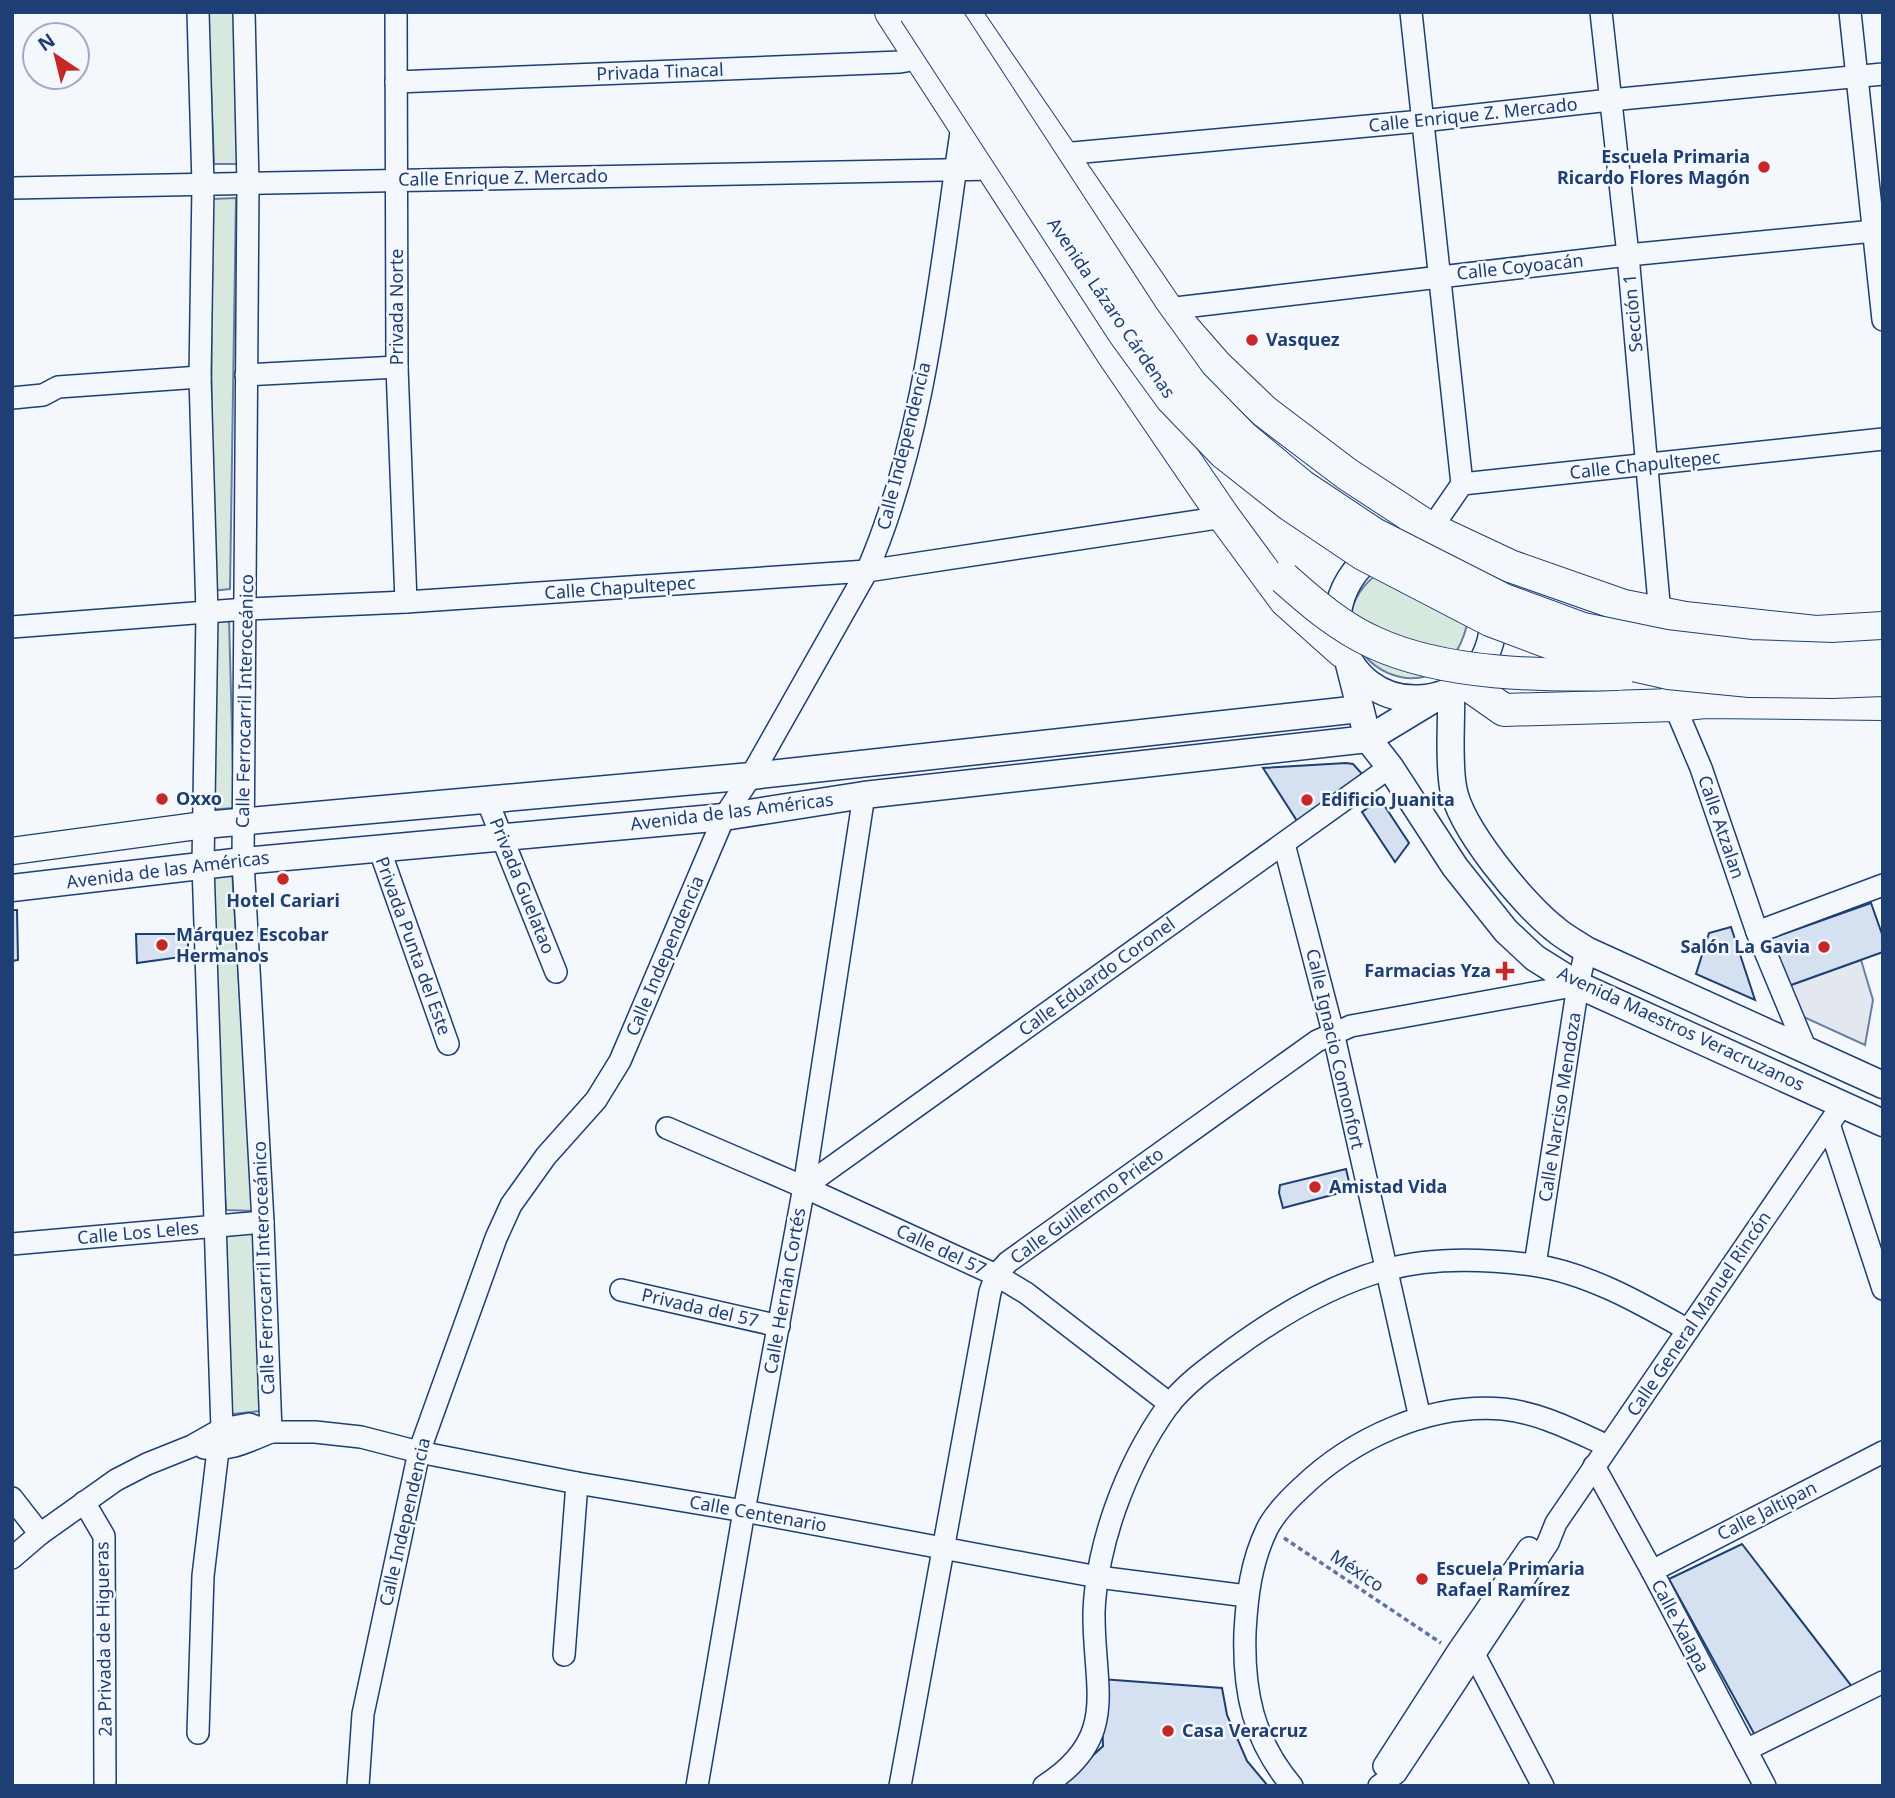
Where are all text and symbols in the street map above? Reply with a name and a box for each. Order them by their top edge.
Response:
north arrow [21,21,91,91]
text: N [32,27,60,57]
street label: Privada Tinacal [596,57,724,85]
street label: Calle Enrique Z. Mercado [1367,91,1579,137]
place label: Escuela Primaria Ricardo Flores Magón [1557,144,1750,189]
marker: Escuela Primaria Ricardo Flores Magón [1756,159,1772,175]
street label: Calle Enrique Z. Mercado [398,163,608,191]
street label: Avenida Lázaro Cárdenas [1042,213,1181,402]
street label: Calle Coyoacán [1455,247,1585,285]
street label: Privada Norte [384,249,408,365]
street label: Sección 1 [1617,273,1647,353]
place label: Vasquez [1266,327,1340,351]
marker: Vasquez [1244,332,1260,348]
street label: Calle Independencia [871,359,935,532]
street label: Calle Chapultepec [1568,444,1722,484]
street label: Calle Chapultepec [544,570,697,604]
street label: Calle Ferrocarril Interoceánico [230,574,258,828]
street label: Calle Atzalan [1693,772,1751,882]
place label: Oxxo [176,786,222,810]
street label: Avenida de las Américas [629,787,835,835]
place label: Edificio Juanita [1321,787,1455,811]
marker: Oxxo [154,791,170,807]
marker: Edificio Juanita [1299,792,1315,808]
street label: Privada Guelatao [485,814,561,957]
street label: Avenida de las Américas [65,845,271,893]
street label: Privada Punta del Este [370,853,457,1038]
marker: Hotel Cariari [275,871,291,887]
street label: Calle Independencia [619,872,709,1040]
place label: Hotel Cariari [226,888,340,912]
street label: Calle Eduardo Coronel [1013,911,1179,1041]
place label: Márquez Escobar Hermanos [176,922,329,967]
place label: Salón La Gavia [1681,934,1810,958]
marker: Márquez Escobar Hermanos [154,937,170,953]
marker: Salón La Gavia [1816,939,1832,955]
street label: Calle Ignacio Comonfort [1301,946,1371,1152]
place label: Farmacias Yza [1364,958,1491,982]
street label: Avenida Maestros Veracruzanos [1554,960,1809,1096]
marker: Farmacias Yza [1497,963,1513,979]
street label: Calle Narciso Mendoza [1532,1010,1586,1203]
street label: Calle Ferrocarril Interoceánico [247,1141,279,1395]
street label: Calle Guillermo Prieto [1005,1141,1168,1269]
place label: Amistad Vida [1329,1174,1447,1198]
marker: Amistad Vida [1307,1179,1323,1195]
street label: Calle Hernán Cortés [758,1206,810,1376]
street label: Calle General Manuel Rincón [1620,1206,1776,1421]
street label: Calle Los Leles [76,1215,200,1249]
street label: Calle del 57 [893,1218,990,1280]
street label: Privada del 57 [639,1282,761,1332]
street label: Calle Independencia [373,1435,435,1608]
street label: Calle Jaltipan [1713,1475,1820,1545]
street label: Calle Centenario [688,1489,829,1537]
street label: 2a Privada de Higueras [89,1541,117,1737]
street label: México [1326,1543,1389,1597]
place label: Escuela Primaria Rafael Ramírez [1436,1556,1585,1601]
marker: Escuela Primaria Rafael Ramírez [1414,1571,1430,1587]
street label: Calle Xalapa [1646,1575,1715,1676]
place label: Casa Veracruz [1182,1718,1307,1742]
marker: Casa Veracruz [1160,1723,1176,1739]

